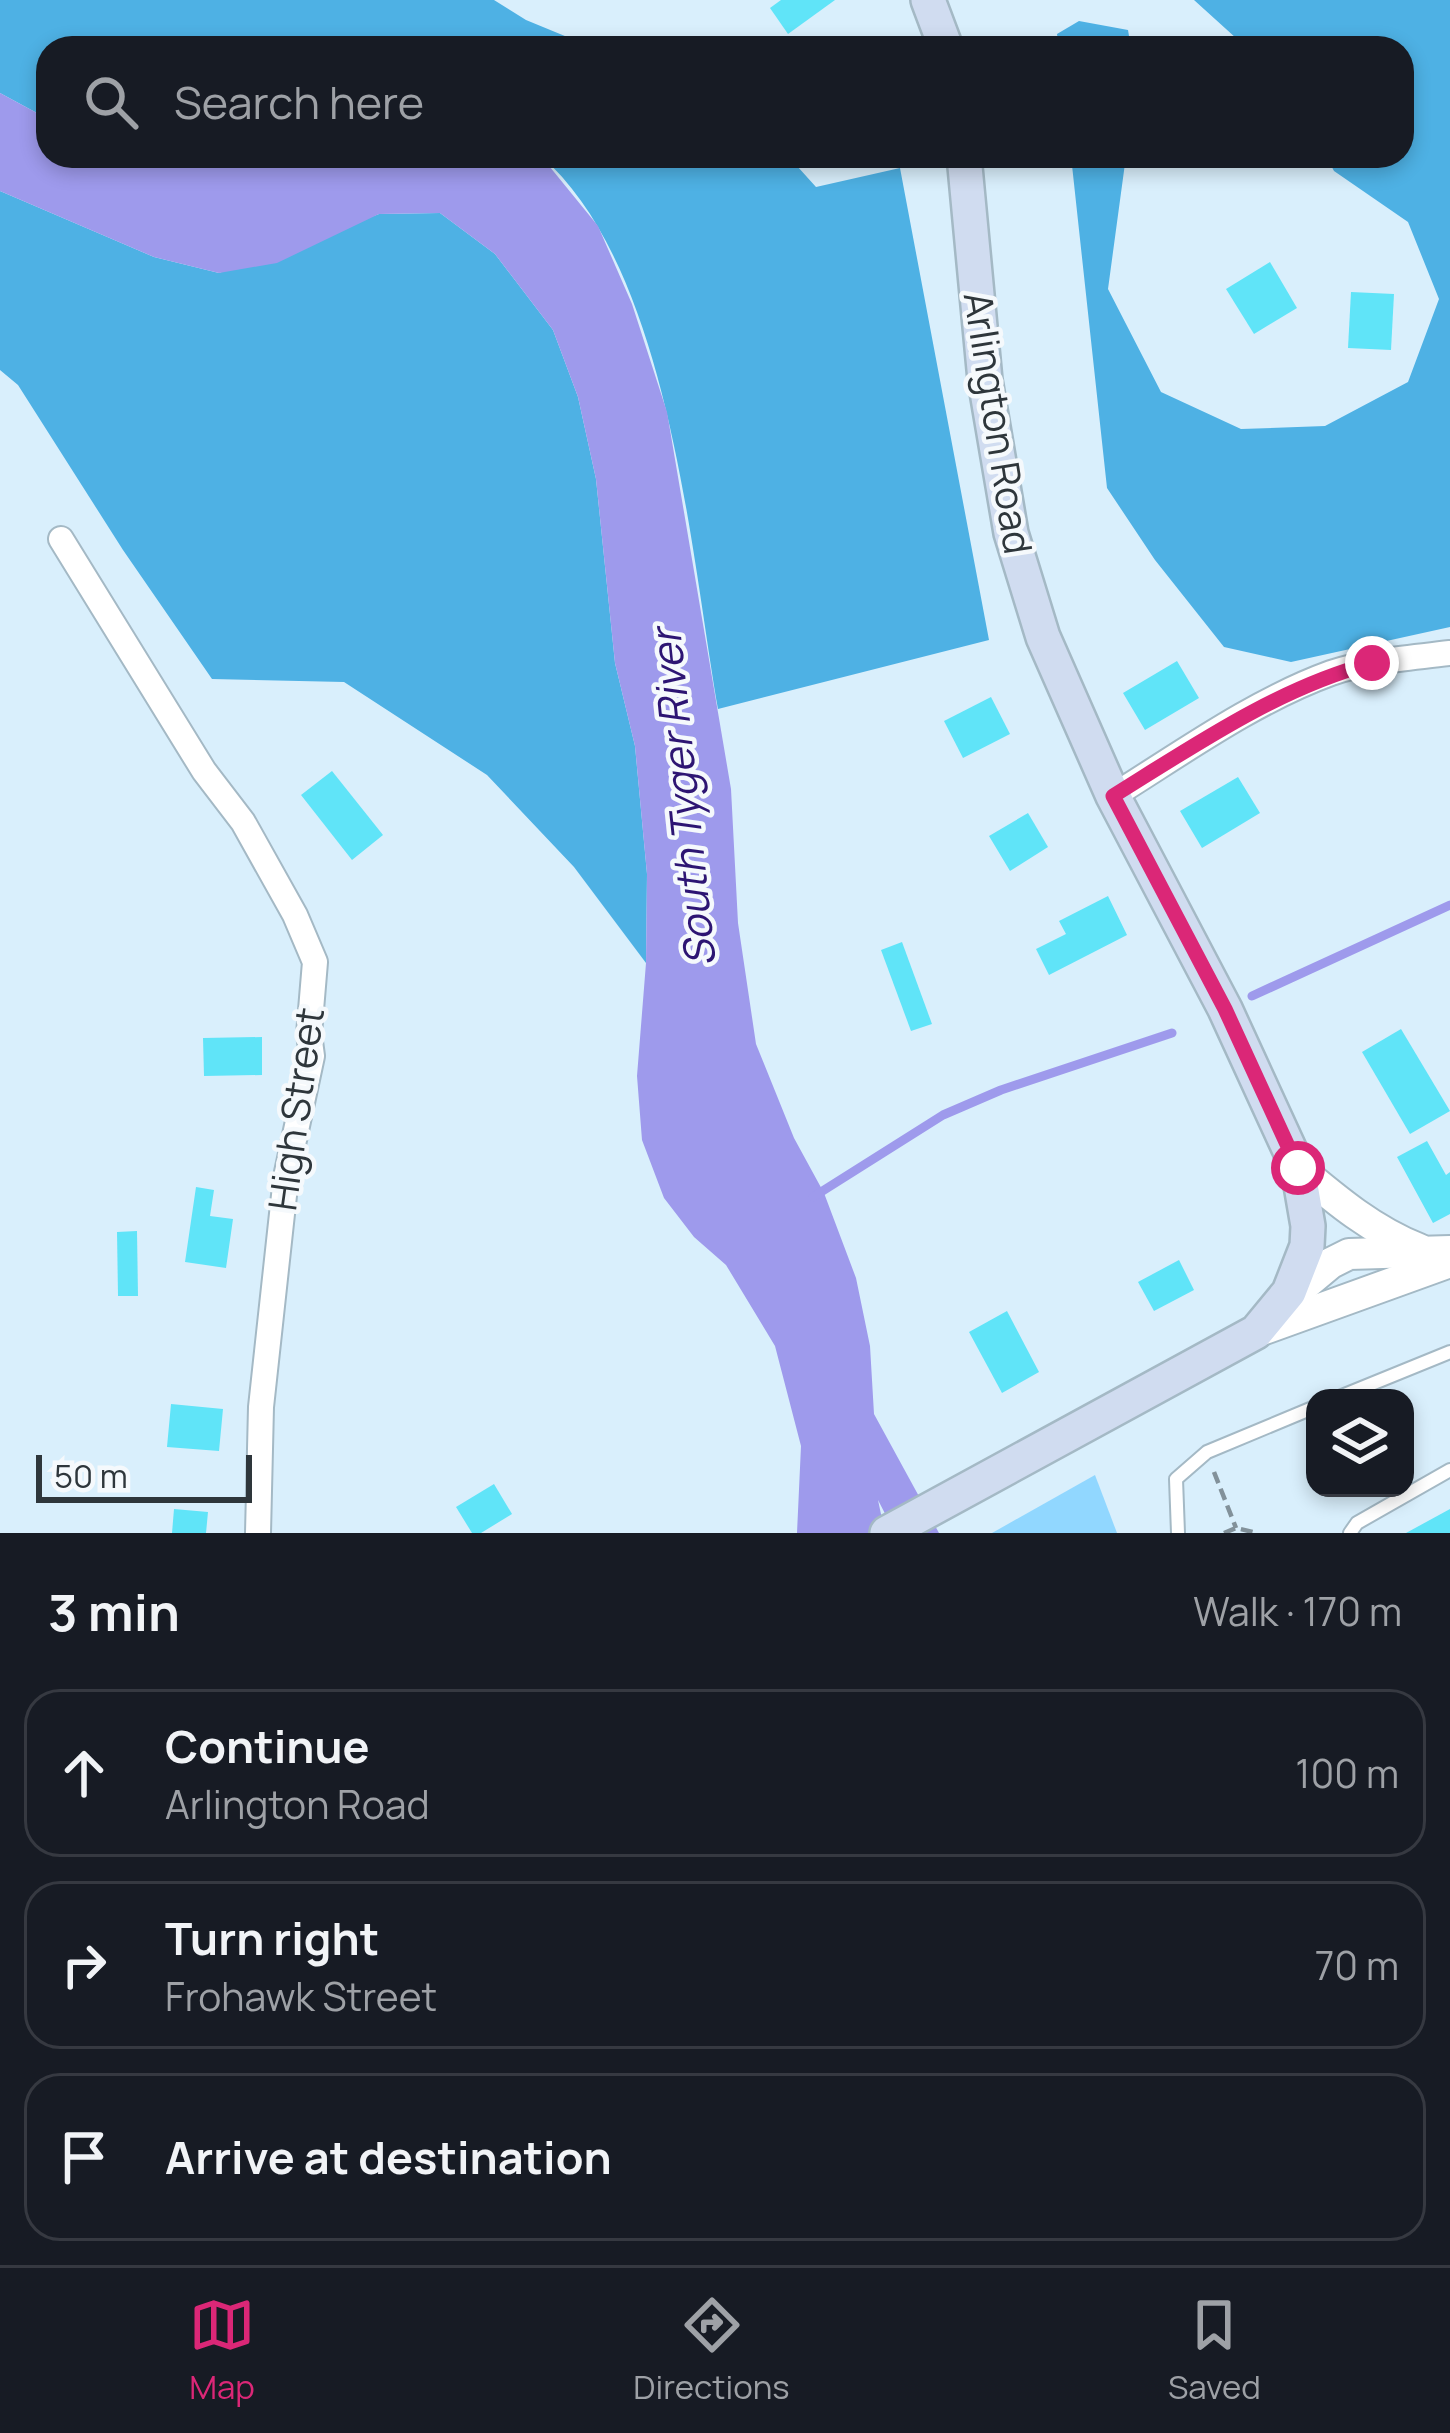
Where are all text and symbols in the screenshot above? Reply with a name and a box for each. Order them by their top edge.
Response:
search box [36,36,1414,168]
icon: search [78,69,144,135]
text: Search here [174,71,424,133]
street label: Arlington Road [952,288,1046,558]
water label: South Tyger River [635,622,729,970]
route end [1345,636,1399,690]
street label: High Street [254,1004,336,1214]
route start [1271,1141,1325,1195]
map controls [1306,1389,1414,1497]
button: layers [1306,1389,1414,1497]
scale bar [36,1449,252,1502]
text: 50 m [54,1453,128,1498]
text: 3 min [48,1577,180,1646]
text: Walk · 170 m [1193,1584,1402,1638]
text: Continue [165,1715,370,1777]
icon: ahead [51,1740,117,1806]
text: 100 m [1295,1746,1399,1800]
text: Arlington Road [165,1777,430,1831]
text: Turn right [165,1907,379,1969]
icon: right [51,1932,117,1998]
text: 70 m [1315,1938,1399,1992]
text: Frohawk Street [165,1969,437,2023]
icon: arrive [51,2124,117,2190]
text: Arrive at destination [165,2126,612,2188]
tab: Map [189,2292,255,2409]
tab: Directions [633,2292,790,2409]
tab: Saved [1168,2292,1261,2409]

